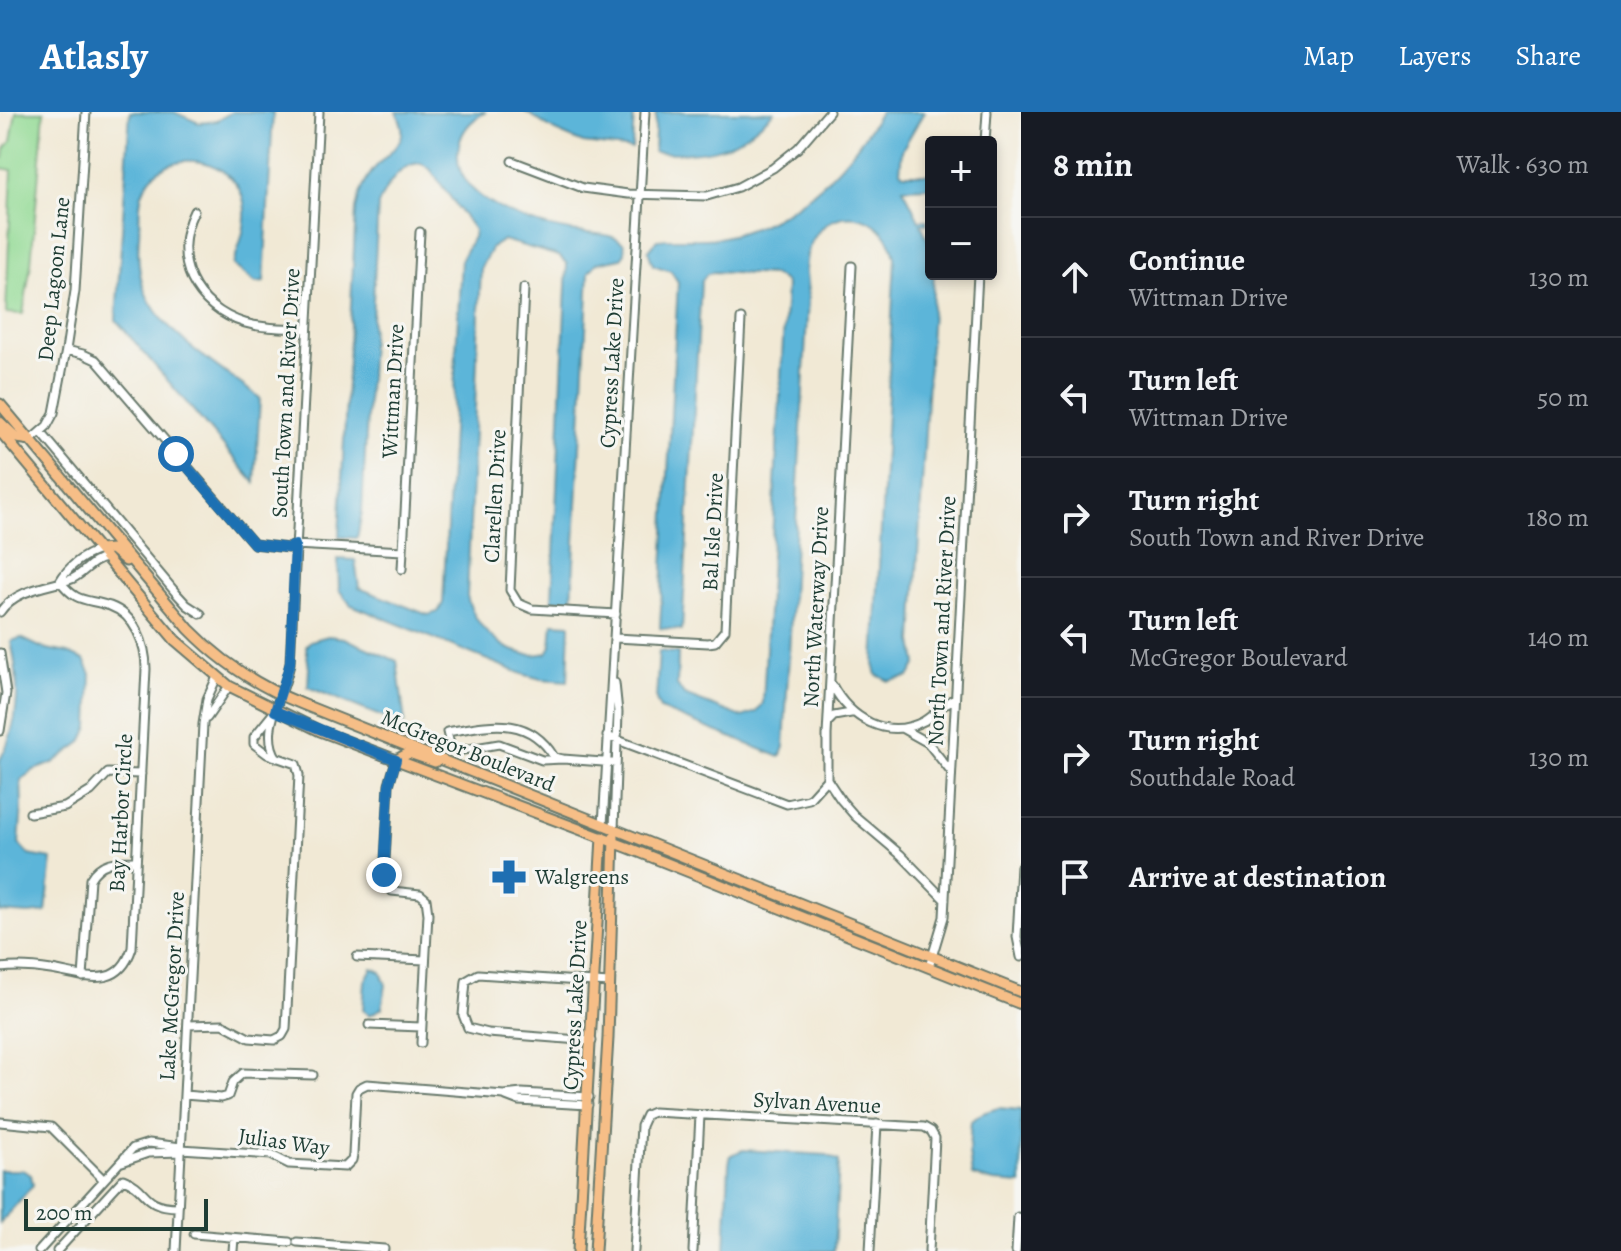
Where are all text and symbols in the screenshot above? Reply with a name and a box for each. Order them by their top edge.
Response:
text: Atlasly [40,30,148,82]
text: Map [1303,37,1354,75]
text: Layers [1398,37,1471,75]
text: Share [1515,37,1581,75]
map controls [925,136,997,280]
button: + [925,136,997,208]
text: 8 min [1053,141,1133,188]
text: Walk · 630 m [1457,147,1589,182]
street label: Deep Lagoon Lane [30,195,78,363]
button: − [925,208,997,280]
text: Continue [1129,240,1245,280]
icon: ahead [1053,255,1097,299]
text: 130 m [1529,260,1589,295]
street label: South Town and River Drive [264,267,308,519]
street label: Cypress Lake Drive [593,277,631,449]
text: Wittman Drive [1129,280,1288,315]
street label: Wittman Drive [374,323,412,460]
text: Turn left [1129,360,1238,400]
icon: left [1053,375,1097,419]
text: 50 m [1537,380,1589,415]
text: Wittman Drive [1129,400,1288,435]
street label: Clarellen Drive [477,428,513,564]
route start [158,436,194,472]
street label: Bal Isle Drive [695,472,731,592]
text: Turn right [1129,480,1259,520]
street label: North Town and River Drive [920,495,964,747]
icon: right [1053,495,1097,539]
text: 180 m [1527,500,1589,535]
street label: North Waterway Drive [796,506,836,708]
text: South Town and River Drive [1129,520,1425,555]
text: Turn left [1129,600,1238,640]
icon: left [1053,615,1097,659]
text: 140 m [1528,620,1589,655]
text: McGregor Boulevard [1129,640,1348,675]
street label: McGregor Boulevard [377,702,560,800]
text: Turn right [1129,720,1259,760]
street label: Bay Harbor Circle [102,733,140,893]
icon: right [1053,735,1097,779]
text: 130 m [1529,740,1589,775]
text: Southdale Road [1129,760,1295,795]
icon: arrive [1053,855,1097,899]
route end [366,857,402,893]
text: Arrive at destination [1129,857,1386,897]
pharmacy icon: Walgreens [490,858,528,896]
place label: Walgreens [534,862,629,892]
street label: Lake McGregor Drive [152,890,192,1082]
street label: Cypress Lake Drive [556,919,594,1091]
street label: Sylvan Avenue [752,1085,882,1121]
street label: Julias Way [236,1121,332,1163]
scale bar [24,1195,208,1231]
text: 200 m [36,1198,93,1228]

